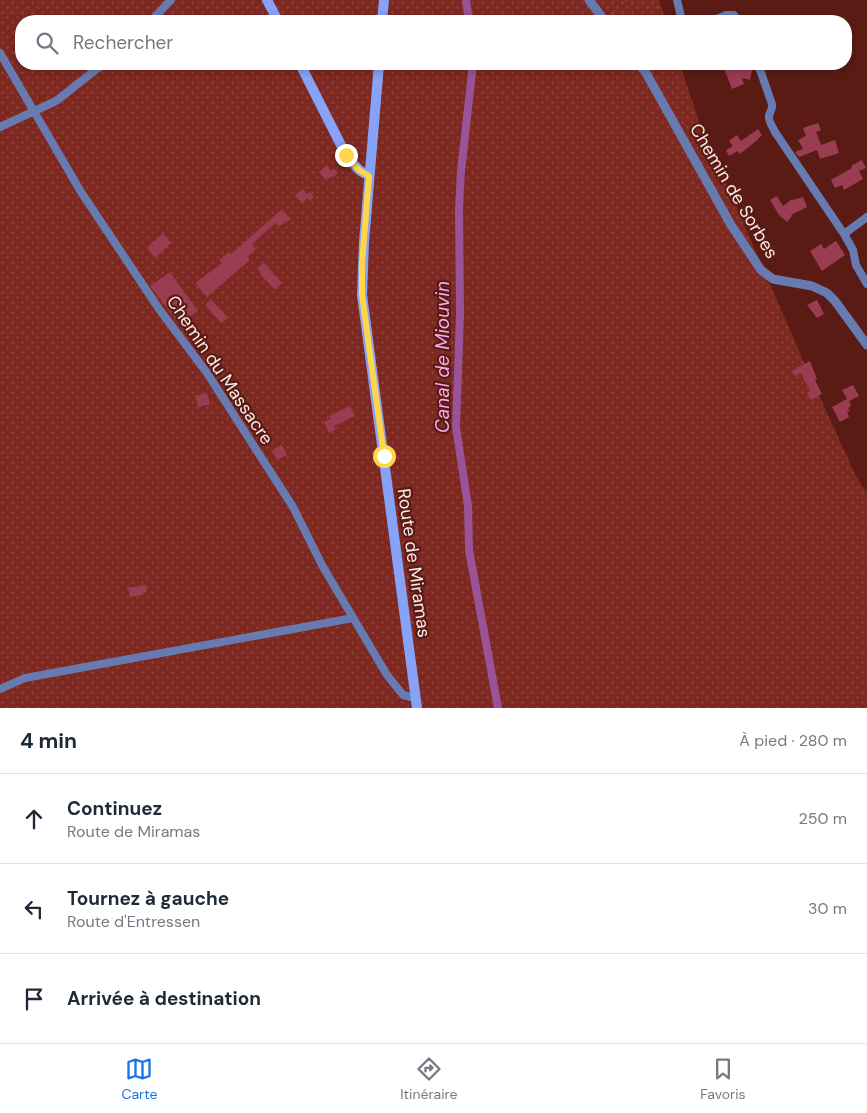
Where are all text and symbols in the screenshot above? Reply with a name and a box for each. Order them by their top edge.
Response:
search box [15,15,852,70]
icon: search [33,29,61,57]
text: Rechercher [73,30,173,55]
street label: Chemin de Sorbes [684,119,784,263]
route end [335,144,358,167]
water label: Canal de Miouvin [430,281,455,433]
street label: Chemin du Massacre [161,291,279,449]
route start [373,445,396,468]
street label: Route de Miramas [392,487,436,639]
text: 4 min [20,727,77,755]
text: À pied · 280 m [739,730,847,751]
text: Continuez [67,796,162,821]
icon: ahead [20,805,48,833]
text: 250 m [799,808,847,829]
text: Route de Miramas [67,821,200,842]
text: Tournez à gauche [67,886,229,911]
icon: left [20,895,48,923]
text: 30 m [808,898,847,919]
text: Route d'Entressen [67,911,200,932]
icon: arrive [20,985,48,1013]
text: Arrivée à destination [67,986,261,1011]
tab: Carte [121,1055,157,1103]
tab: Itinéraire [400,1055,457,1103]
tab: Favoris [700,1055,746,1103]

